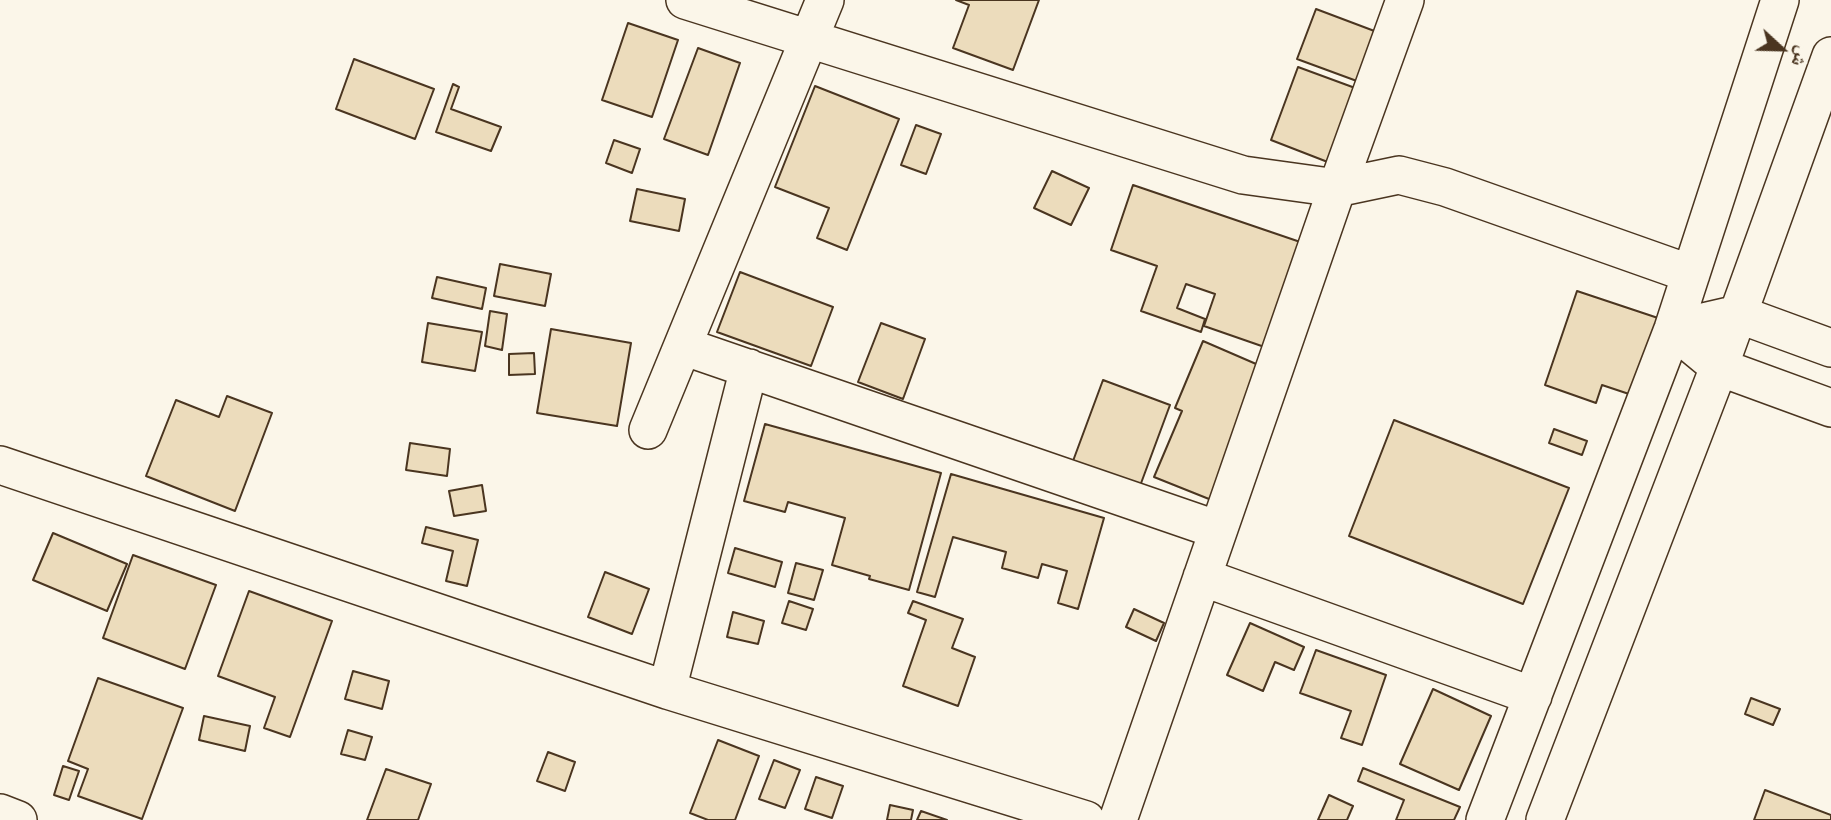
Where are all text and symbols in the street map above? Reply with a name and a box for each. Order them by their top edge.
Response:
north arrow [1747,14,1817,84]
text: ش [1786,43,1817,71]

